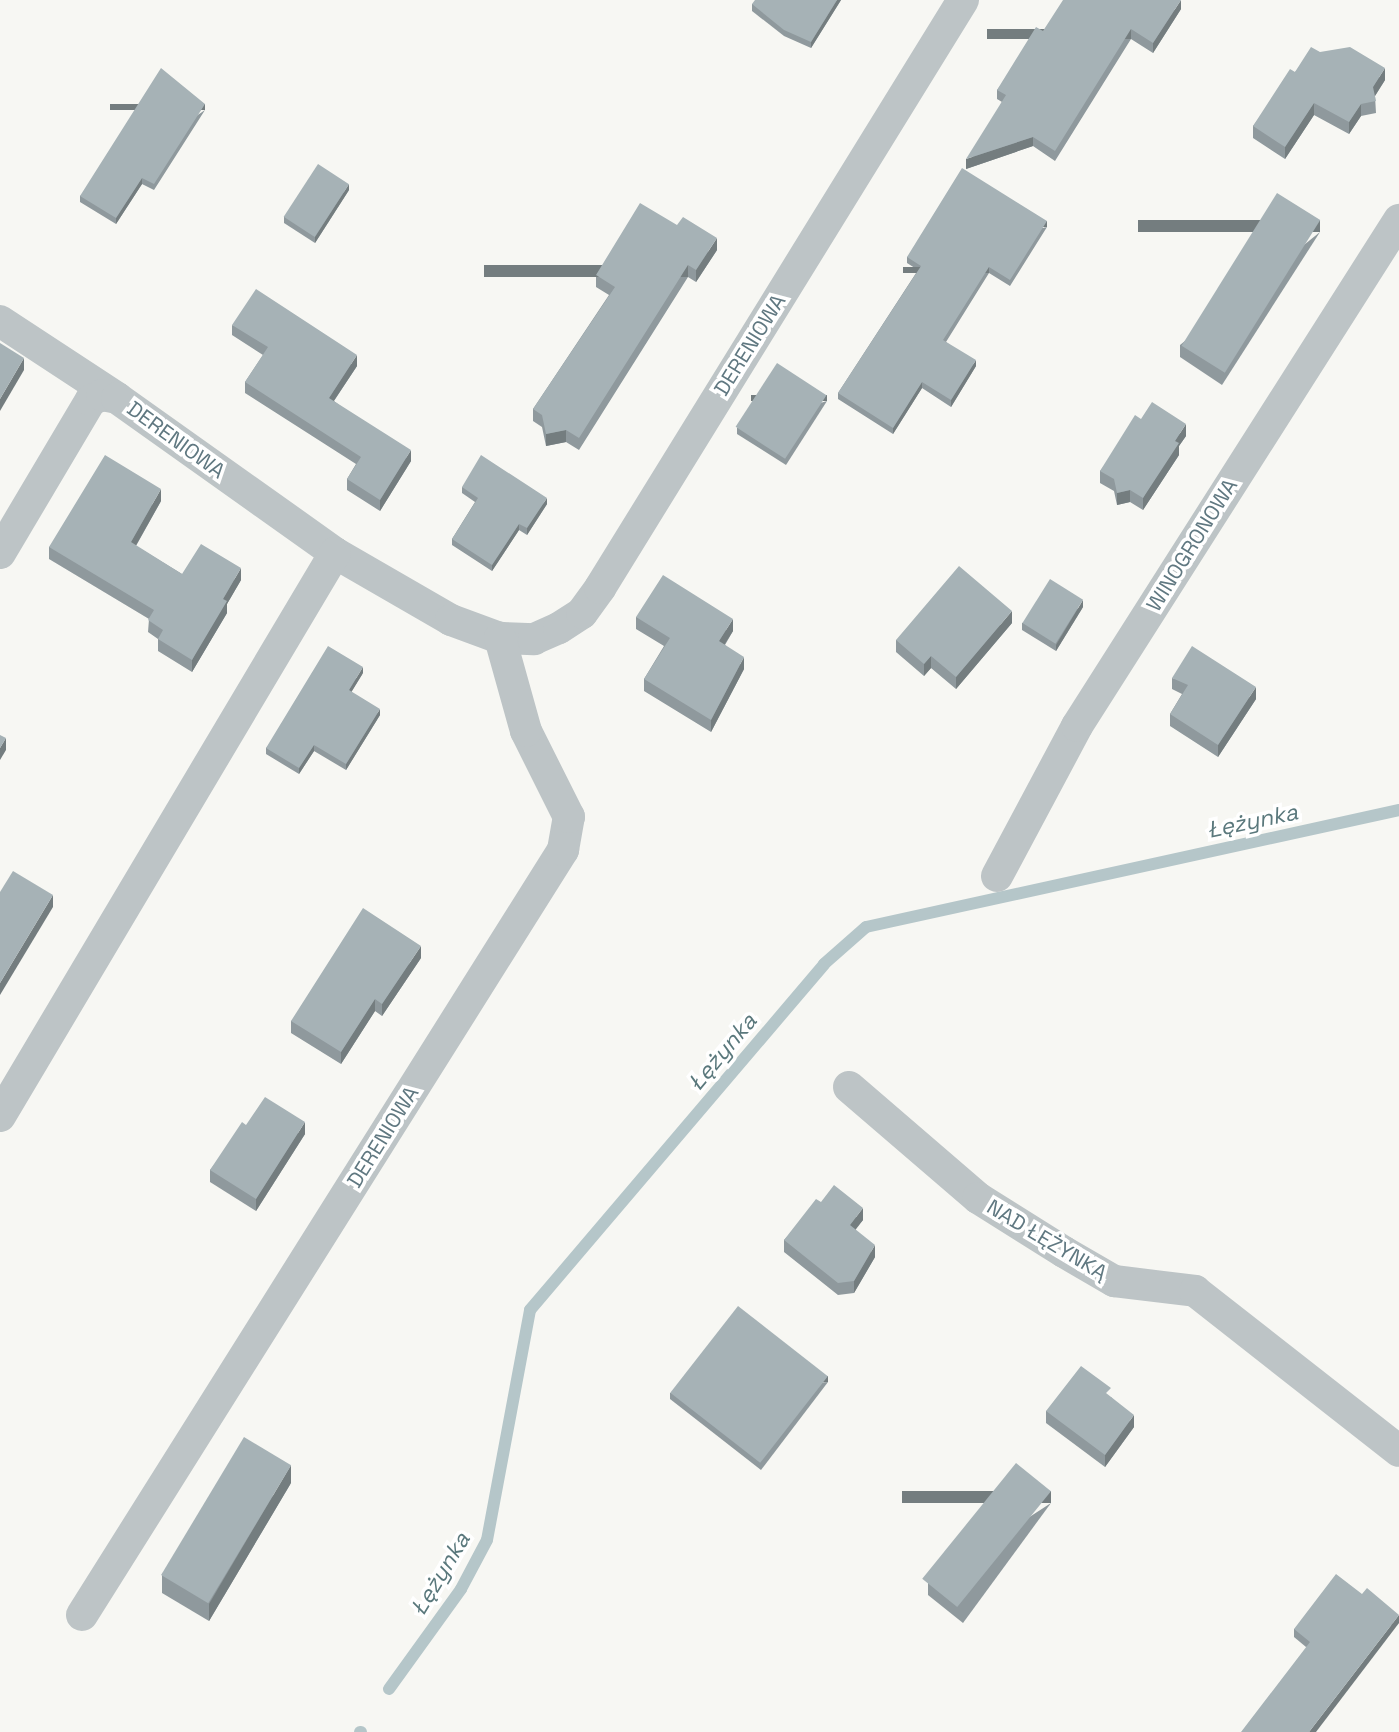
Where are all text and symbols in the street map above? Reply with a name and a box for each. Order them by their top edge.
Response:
street label: DERENIOWA [709,290,791,400]
street label: DERENIOWA [122,396,230,484]
street label: WINOGRONOWA [1141,474,1243,616]
water label: Łężynka [1204,798,1300,844]
water label: Łężynka [682,1008,762,1096]
street label: DERENIOWA [342,1082,424,1192]
street label: NAD ŁĘŻYNKĄ [982,1194,1112,1286]
water label: Łężynka [404,1527,476,1621]

